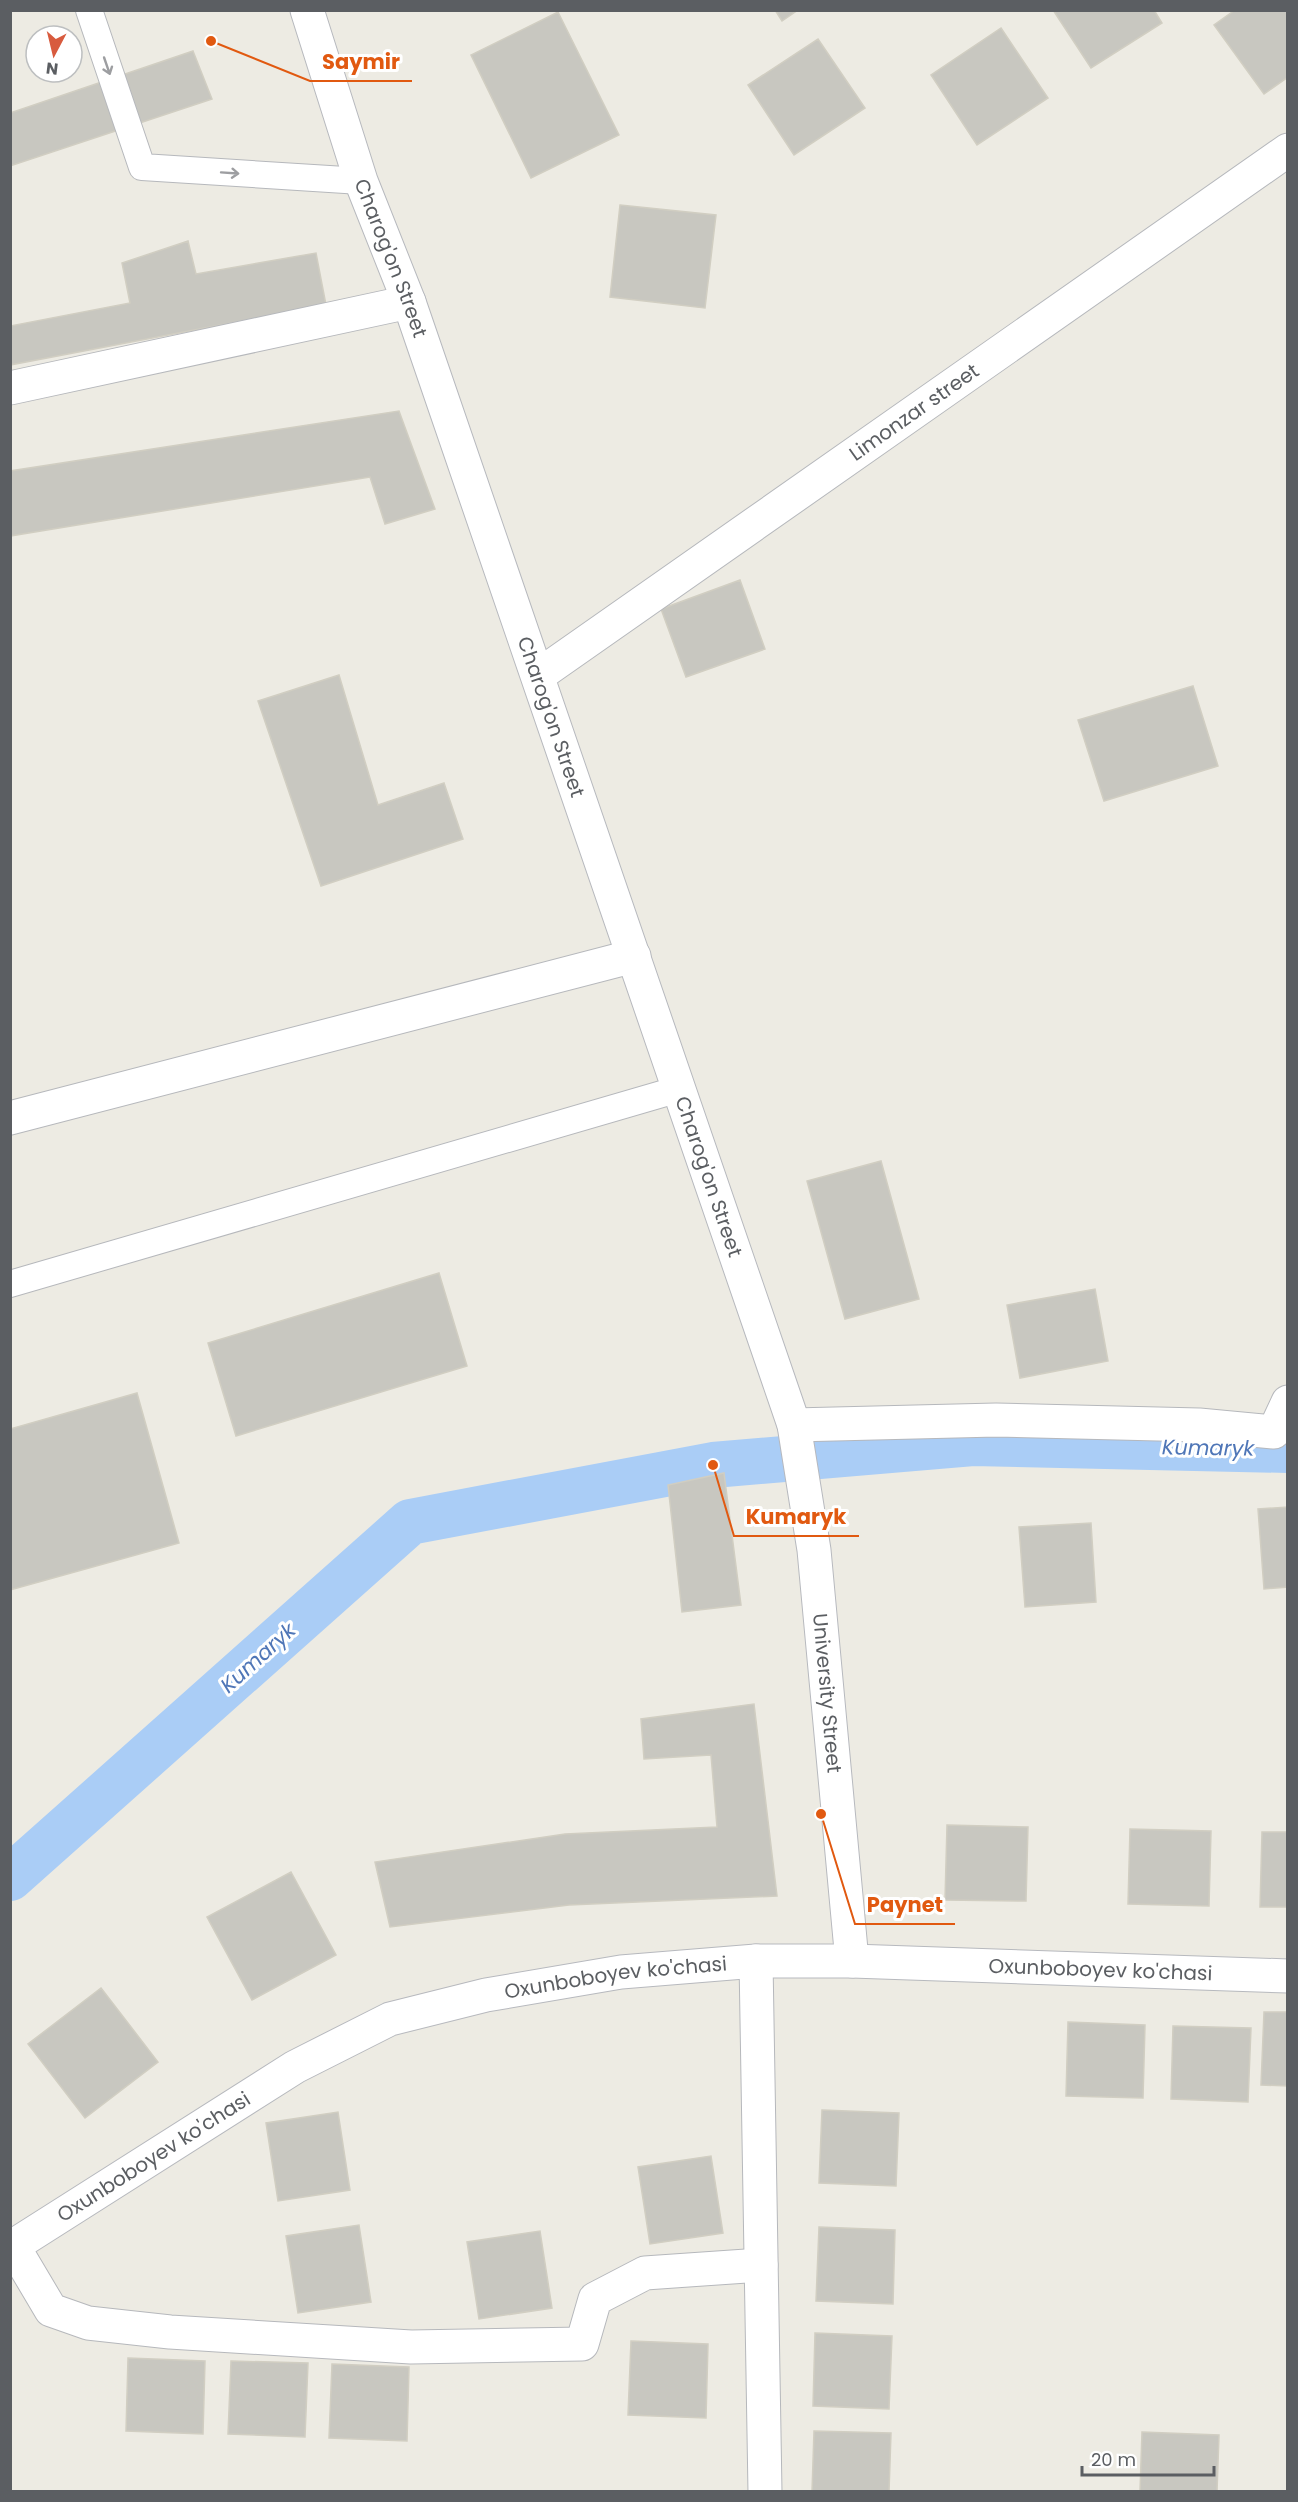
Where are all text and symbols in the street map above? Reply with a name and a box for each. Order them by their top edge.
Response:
north arrow [24,24,84,84]
callout: Saymir [310,42,412,81]
text: Saymir [322,47,400,76]
text: N [45,56,60,81]
one-way arrow [103,56,114,75]
one-way arrow [219,167,239,178]
street label: Charog'on Street [347,174,434,341]
street label: Limonzar street [844,357,985,467]
street label: Charog'on Street [511,633,592,801]
street label: Charog'on Street [668,1092,749,1261]
water label: Kumaryk [1162,1432,1256,1463]
callout: Kumaryk [734,1497,859,1536]
text: Kumaryk [746,1502,846,1531]
street label: University Street [806,1612,849,1774]
water label: Kumaryk [214,1615,303,1699]
callout: Paynet [855,1885,955,1924]
text: Paynet [867,1890,943,1919]
street label: Oxunboboyev ko'chasi [502,1949,728,2006]
street label: Oxunboboyev ko'chasi [988,1952,1213,1987]
street label: Oxunboboyev ko'chasi [51,2085,256,2229]
scale bar [1082,2439,1214,2477]
text: 20 m [1091,2447,1136,2472]

